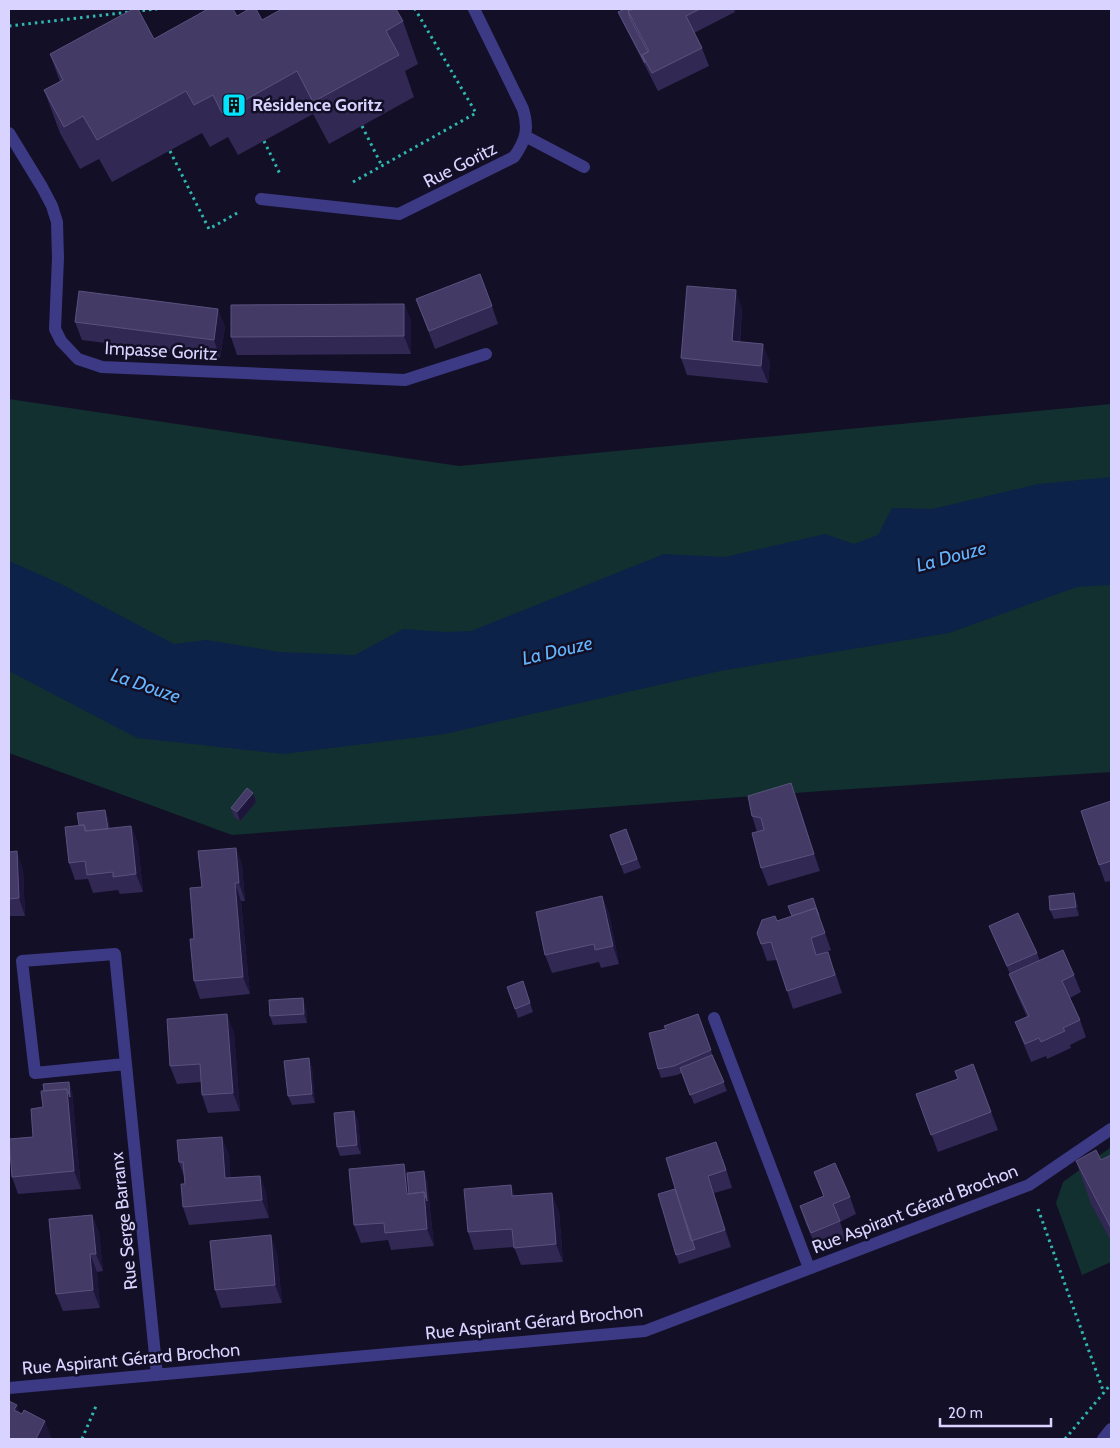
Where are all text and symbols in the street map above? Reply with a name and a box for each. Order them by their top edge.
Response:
building icon: Résidence Goritz [221,92,247,118]
place label: Résidence Goritz [252,94,383,116]
street label: Rue Goritz [420,137,501,193]
street label: Impasse Goritz [104,337,219,365]
water label: La Douze [914,536,989,577]
water label: La Douze [520,631,595,670]
water label: La Douze [108,663,184,708]
street label: Rue Serge Barranx [106,1150,142,1291]
street label: Rue Aspirant Gérard Brochon [809,1160,1021,1258]
street label: Rue Aspirant Gérard Brochon [424,1300,644,1344]
street label: Rue Aspirant Gérard Brochon [21,1339,241,1379]
scale bar [940,1396,1051,1428]
text: 20 m [948,1404,983,1422]

